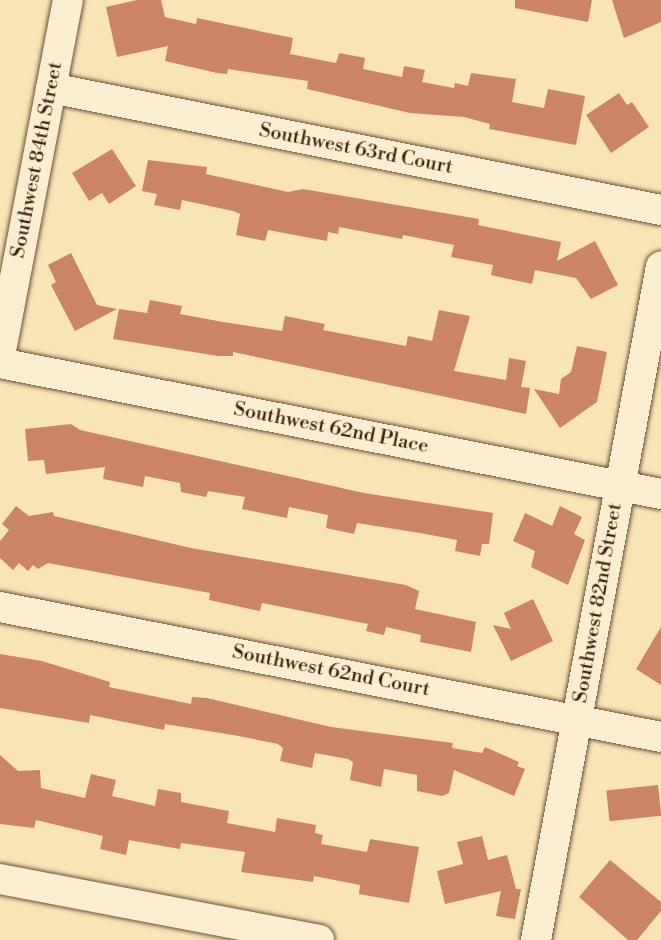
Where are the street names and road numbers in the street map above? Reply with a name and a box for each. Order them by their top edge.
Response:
street label: Southwest 84th Street [6,60,68,260]
street label: Southwest 63rd Court [257,118,455,180]
street label: Southwest 62nd Place [232,397,430,459]
street label: Southwest 82nd Street [569,501,627,705]
street label: Southwest 62nd Court [230,640,432,702]

